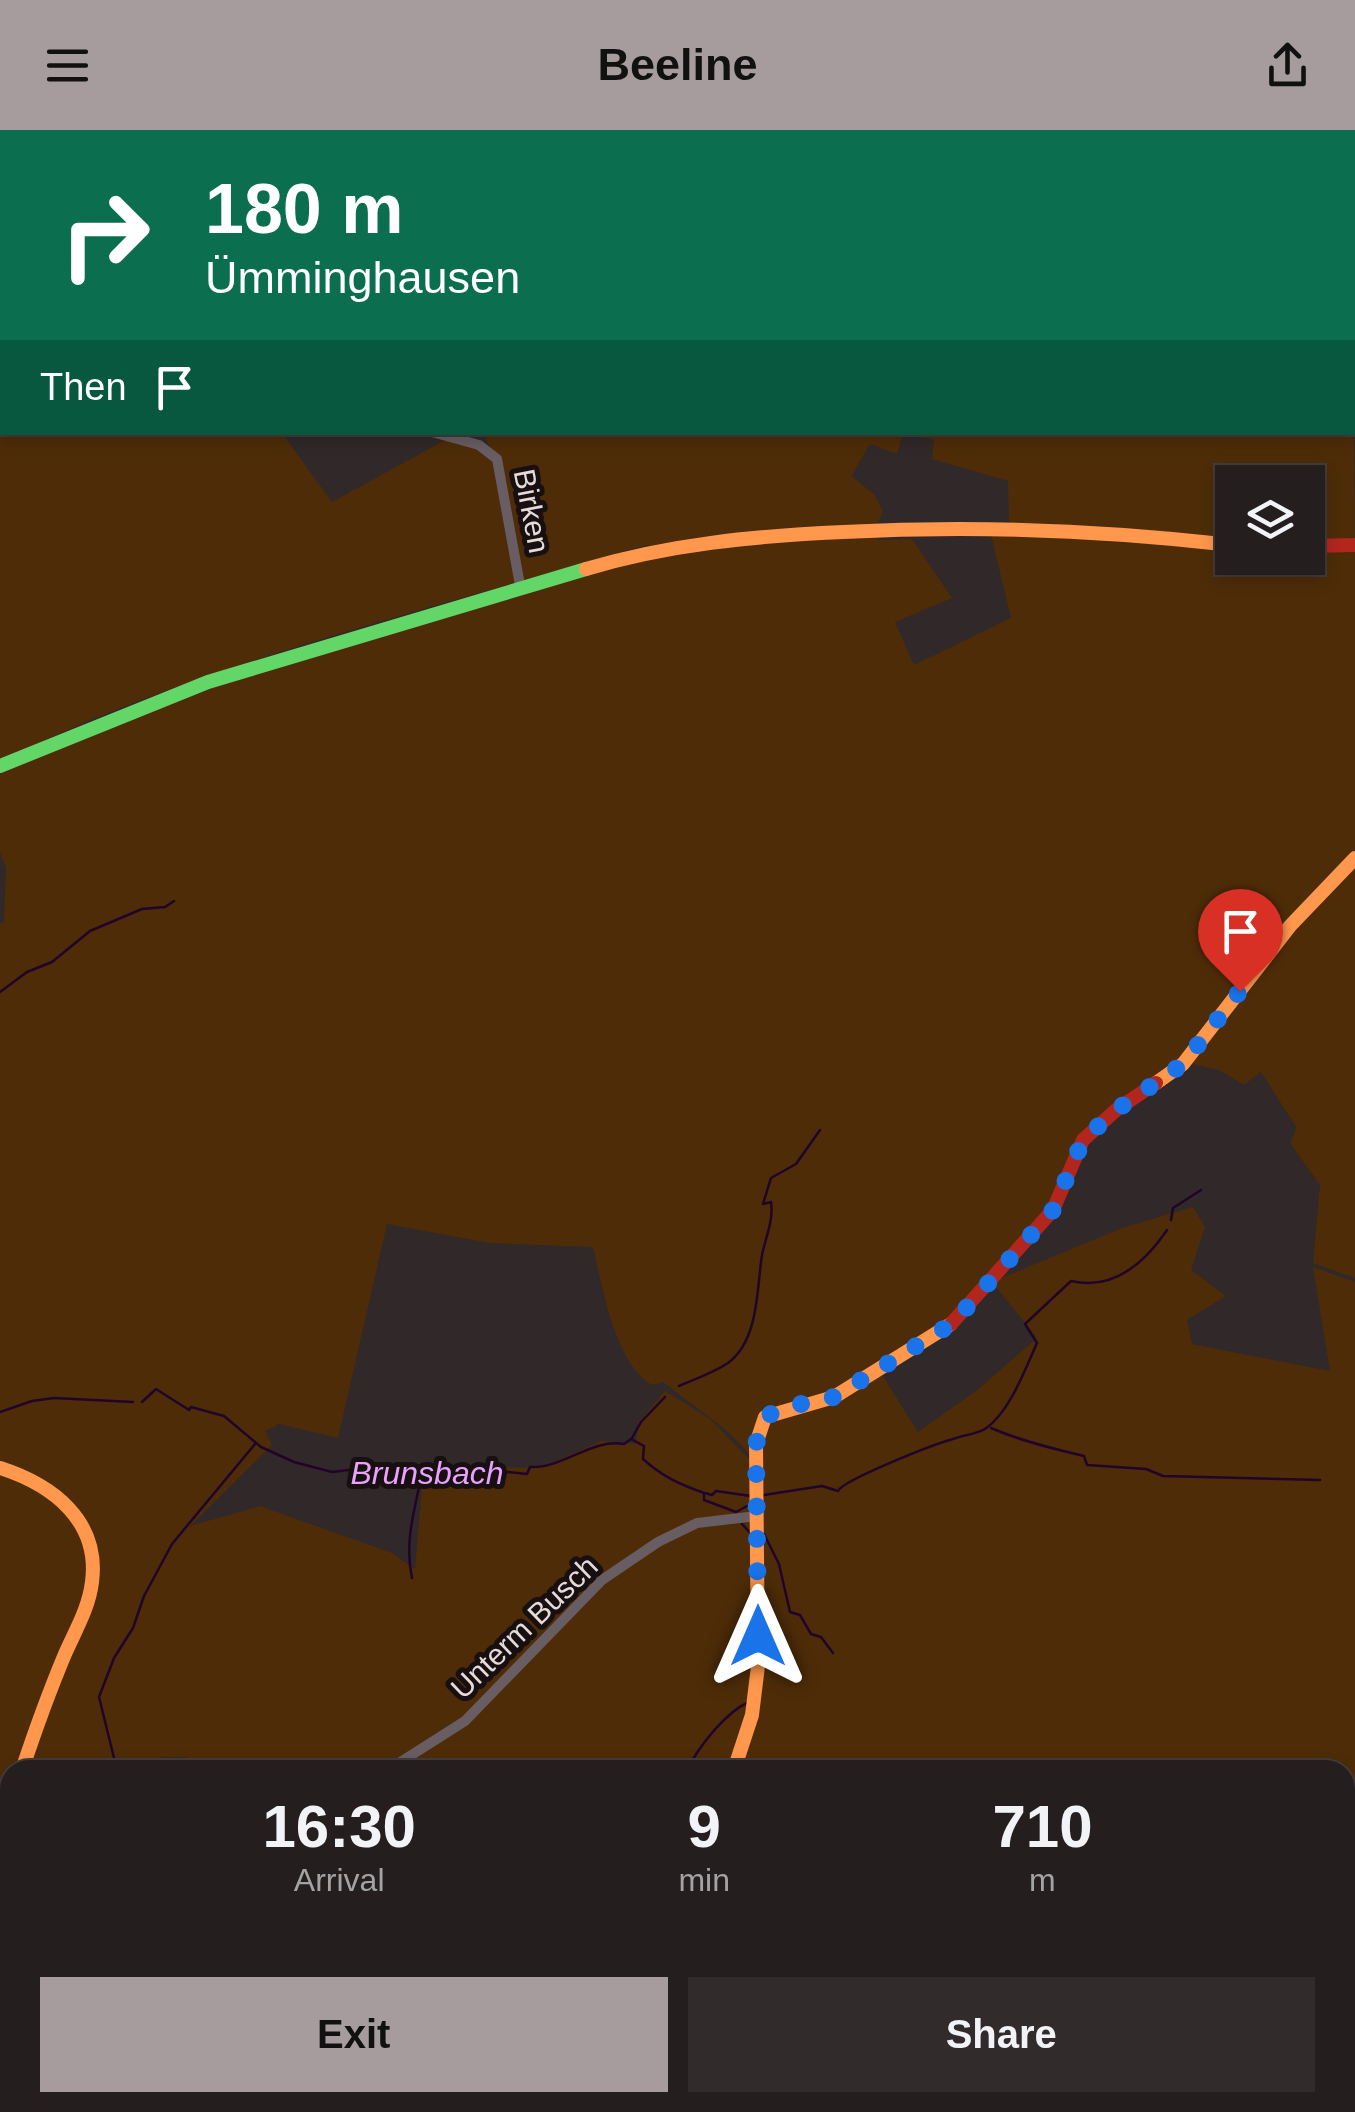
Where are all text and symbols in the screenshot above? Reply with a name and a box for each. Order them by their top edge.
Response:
icon: menu [40,38,95,93]
icon: share [1260,38,1315,93]
text: Beeline [597,39,758,90]
icon: right [40,170,170,300]
text: 180 m [205,170,403,248]
text: Ümminghausen [205,252,520,303]
icon: arrive [147,360,202,415]
text: Then [40,366,127,408]
map controls [1215,465,1325,575]
button: layers [1215,465,1325,575]
street label: Birken [508,466,556,556]
pin [1198,889,1283,992]
icon: arrive [1213,904,1268,959]
water label: Brunsbach [351,1455,503,1491]
street label: Unterm Busch [444,1549,604,1705]
position arrow [706,1584,810,1688]
text: 16:30 [262,1793,416,1860]
text: 9 [687,1793,721,1860]
text: 710 [992,1793,1093,1860]
text: Arrival [294,1862,385,1898]
text: min [678,1862,730,1898]
text: m [1029,1862,1056,1898]
button: Exit [40,1977,668,2092]
button: Share [688,1977,1315,2092]

